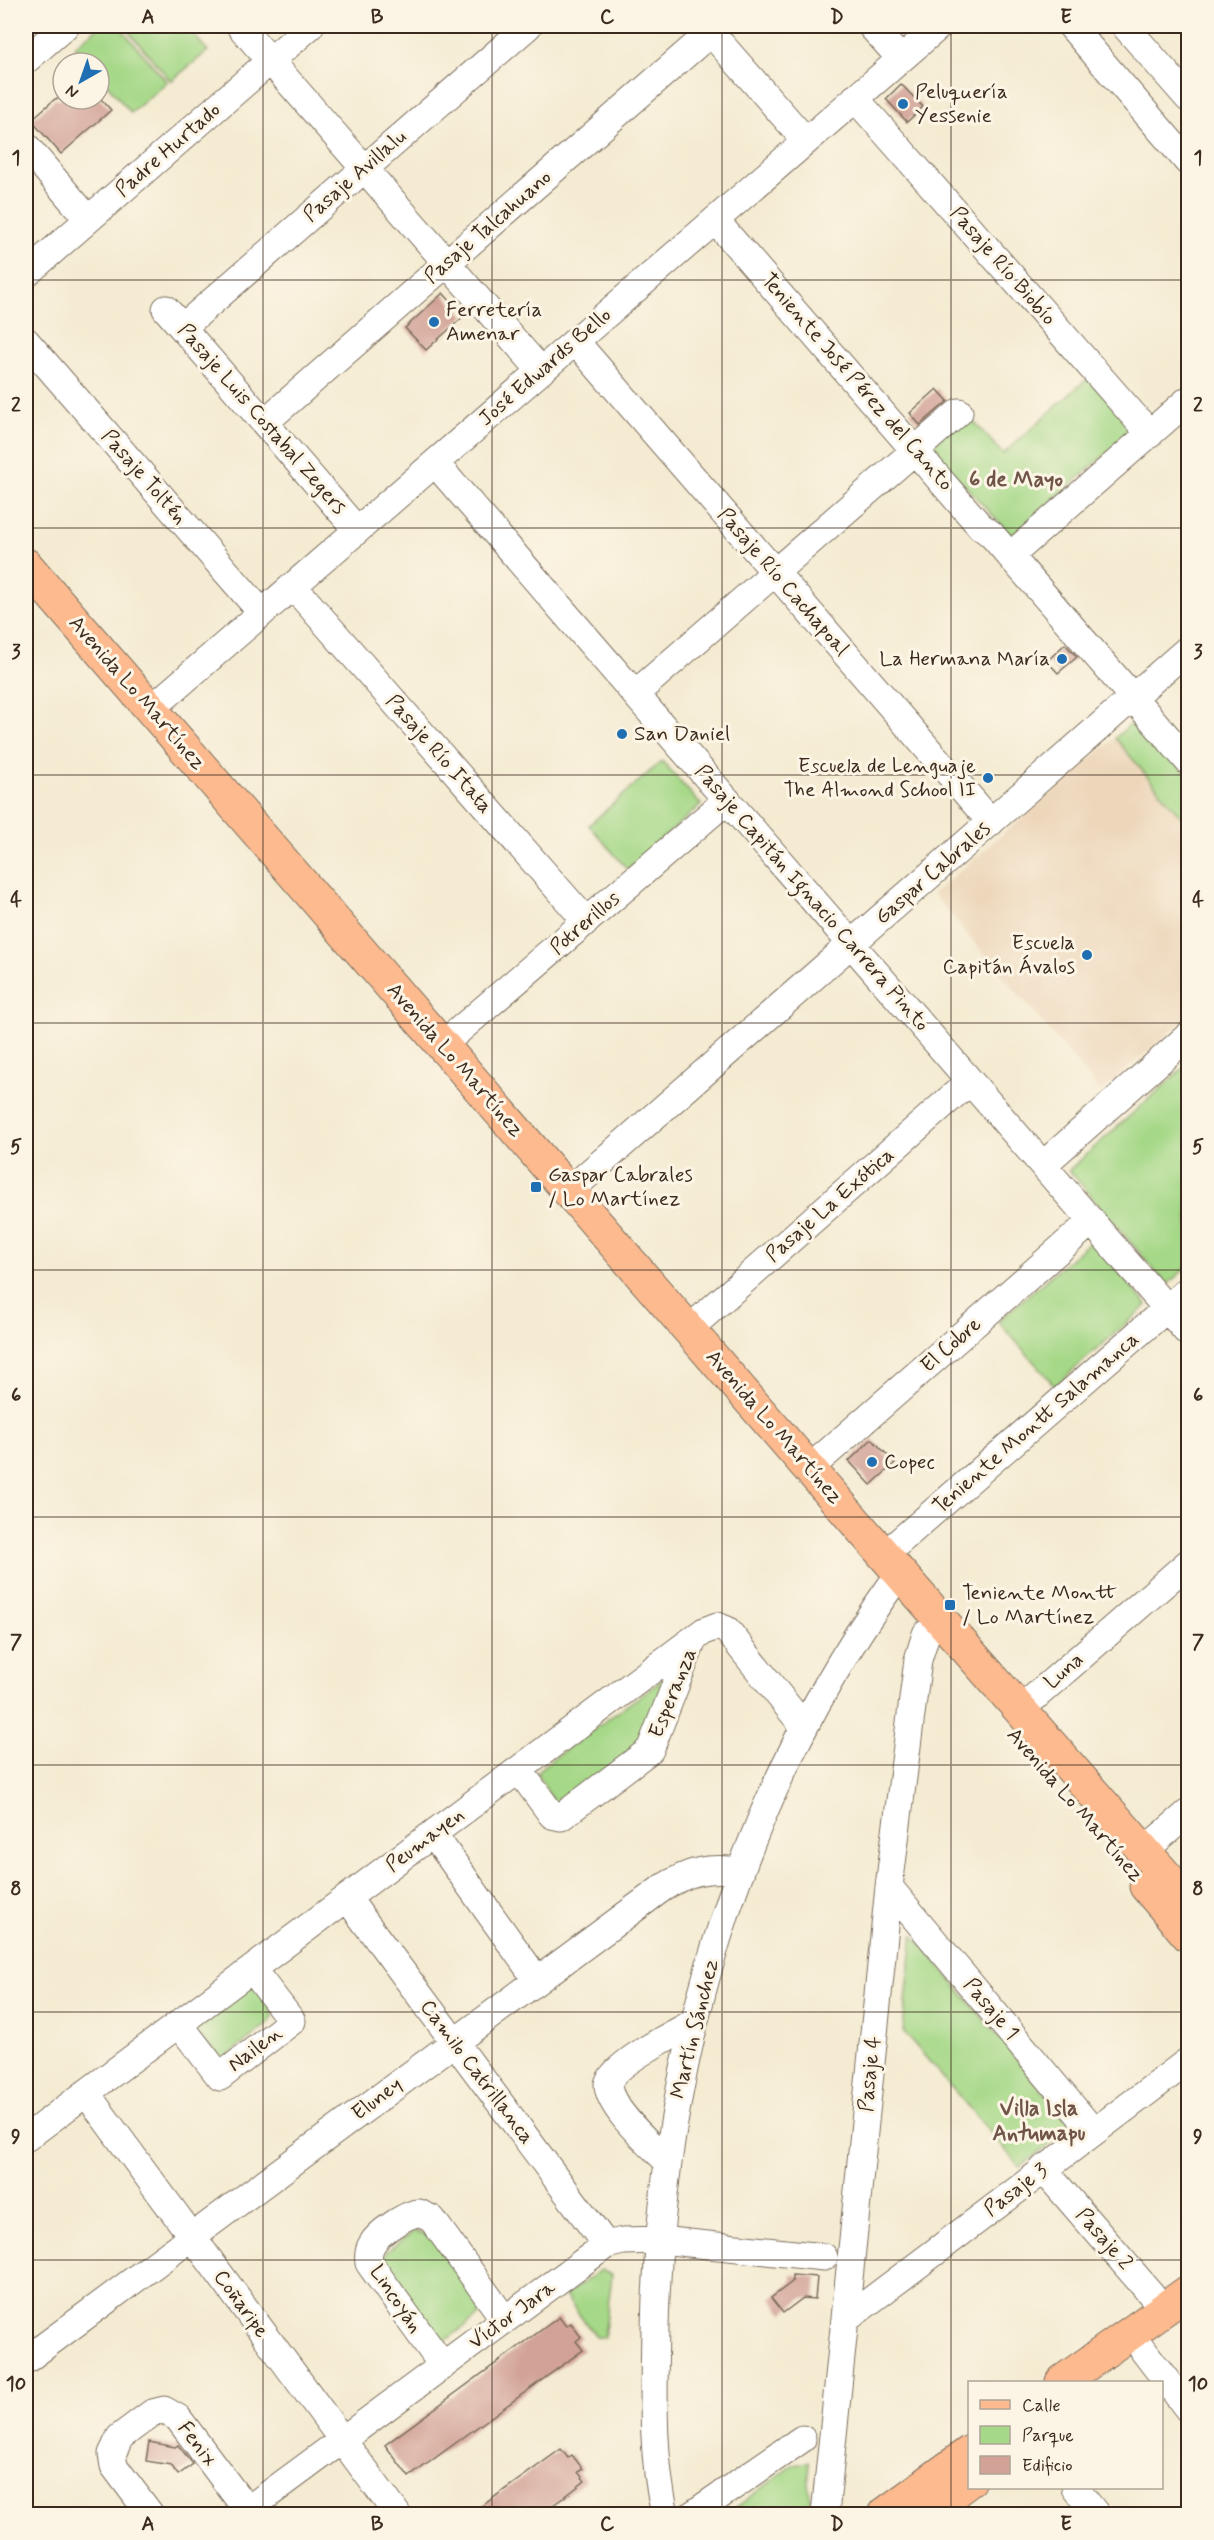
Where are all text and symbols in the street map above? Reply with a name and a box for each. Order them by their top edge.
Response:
text: A [141,4,155,31]
text: B [371,4,384,31]
text: C [600,4,615,31]
text: D [830,4,844,31]
text: E [1060,4,1072,31]
north arrow [51,51,111,111]
place label: Peluquería Yessenie [915,78,1008,130]
text: N [61,80,83,103]
street label: Padre Hurtado [109,96,227,204]
marker: Peluquería Yessenie [896,97,910,111]
street label: Pasaje Avillalu [297,123,413,229]
text: 1 [12,145,20,172]
text: 1 [1194,145,1202,172]
street label: Pasaje Talcahuano [418,164,558,290]
street label: Pasaje Río Biobío [943,200,1063,332]
street label: Teniente José Pérez del Canto [754,267,960,497]
place label: Ferretería Amenar [446,296,542,348]
street label: José Edwards Bello [473,301,617,433]
marker: Ferretería Amenar [427,315,441,329]
street label: Pasaje Luis Costabal Zegers [171,317,353,521]
text: 2 [11,392,21,419]
text: 2 [1193,392,1203,419]
street label: Pasaje Toltén [95,423,193,531]
district label: 6 de Mayo [969,466,1063,494]
street label: Pasaje Río Cachapoal [711,502,855,662]
street label: Avenida Lo Martínez [62,610,212,776]
text: 3 [11,639,21,666]
text: 3 [1193,639,1203,666]
place label: La Hermana María [879,645,1050,673]
marker: La Hermana María [1055,652,1069,666]
street label: Pasaje Río Itata [379,688,499,820]
place label: San Daniel [634,720,730,748]
marker: San Daniel [615,727,629,741]
place label: Escuela de Lenguaje The Almond School II [784,752,976,804]
street label: Pasaje Capitán Ignacio Carrera Pinto [687,759,936,1039]
marker: Escuela de Lenguaje The Almond School II [981,771,995,785]
street label: Gaspar Cabrales [869,815,997,931]
street label: Potrerillos [544,885,626,961]
text: 4 [10,887,22,914]
text: 4 [1192,887,1204,914]
place label: Escuela Capitán Ávalos [942,929,1075,981]
marker: Escuela Capitán Ávalos [1080,948,1094,962]
street label: Avenida Lo Martínez [380,977,530,1143]
text: 5 [10,1134,22,1161]
text: 5 [1192,1134,1204,1161]
street label: Pasaje La Exótica [760,1141,900,1269]
place label: Gaspar Cabrales / Lo Martínez [548,1161,693,1213]
marker: Gaspar Cabrales / Lo Martínez [529,1180,543,1194]
street label: El Cobre [915,1311,988,1379]
street label: Teniente Montt Salamanca [927,1326,1145,1520]
street label: Avenida Lo Martínez [699,1344,849,1510]
text: 6 [11,1382,21,1409]
text: 6 [1193,1382,1203,1409]
place label: Copec [884,1448,935,1476]
marker: Copec [865,1455,879,1469]
place label: Teniente Montt / Lo Martínez [962,1579,1117,1631]
marker: Teniente Montt / Lo Martínez [943,1598,957,1612]
text: 7 [10,1629,22,1656]
text: 7 [1192,1629,1204,1656]
street label: Esperanza [642,1644,704,1742]
street label: Luna [1038,1646,1090,1696]
street label: Avenida Lo Martínez [1000,1722,1150,1888]
street label: Peumayen [380,1801,470,1879]
text: 8 [10,1876,22,1903]
text: 8 [1192,1876,1204,1903]
street label: Martín Sánchez [664,1956,726,2102]
street label: Pasaje 1 [957,1972,1025,2046]
street label: Camilo Catrillanca [413,1994,541,2150]
street label: Nailen [222,2019,288,2079]
street label: Pasaje 4 [852,2035,888,2113]
street label: Eluney [346,2071,408,2127]
district label: Villa Isla Antumapu [993,2095,1086,2148]
text: 9 [11,2124,21,2151]
text: 9 [1193,2124,1203,2151]
street label: Pasaje 3 [978,2156,1054,2223]
street label: Pasaje 2 [1069,2202,1139,2276]
street label: Lincoyán [363,2259,429,2339]
street label: Coñaripe [207,2264,275,2344]
street label: Víctor Jara [463,2274,561,2356]
text: 10 [6,2371,26,2398]
text: 10 [1188,2371,1208,2398]
legend [968,2381,1163,2489]
text: Calle [1022,2394,1061,2418]
street label: Fenix [171,2416,223,2473]
text: Parque [1022,2424,1074,2448]
text: Edificio [1022,2454,1073,2478]
text: A [141,2511,155,2538]
text: B [371,2511,384,2538]
text: C [600,2511,615,2538]
text: D [830,2511,844,2538]
text: E [1060,2511,1072,2538]

